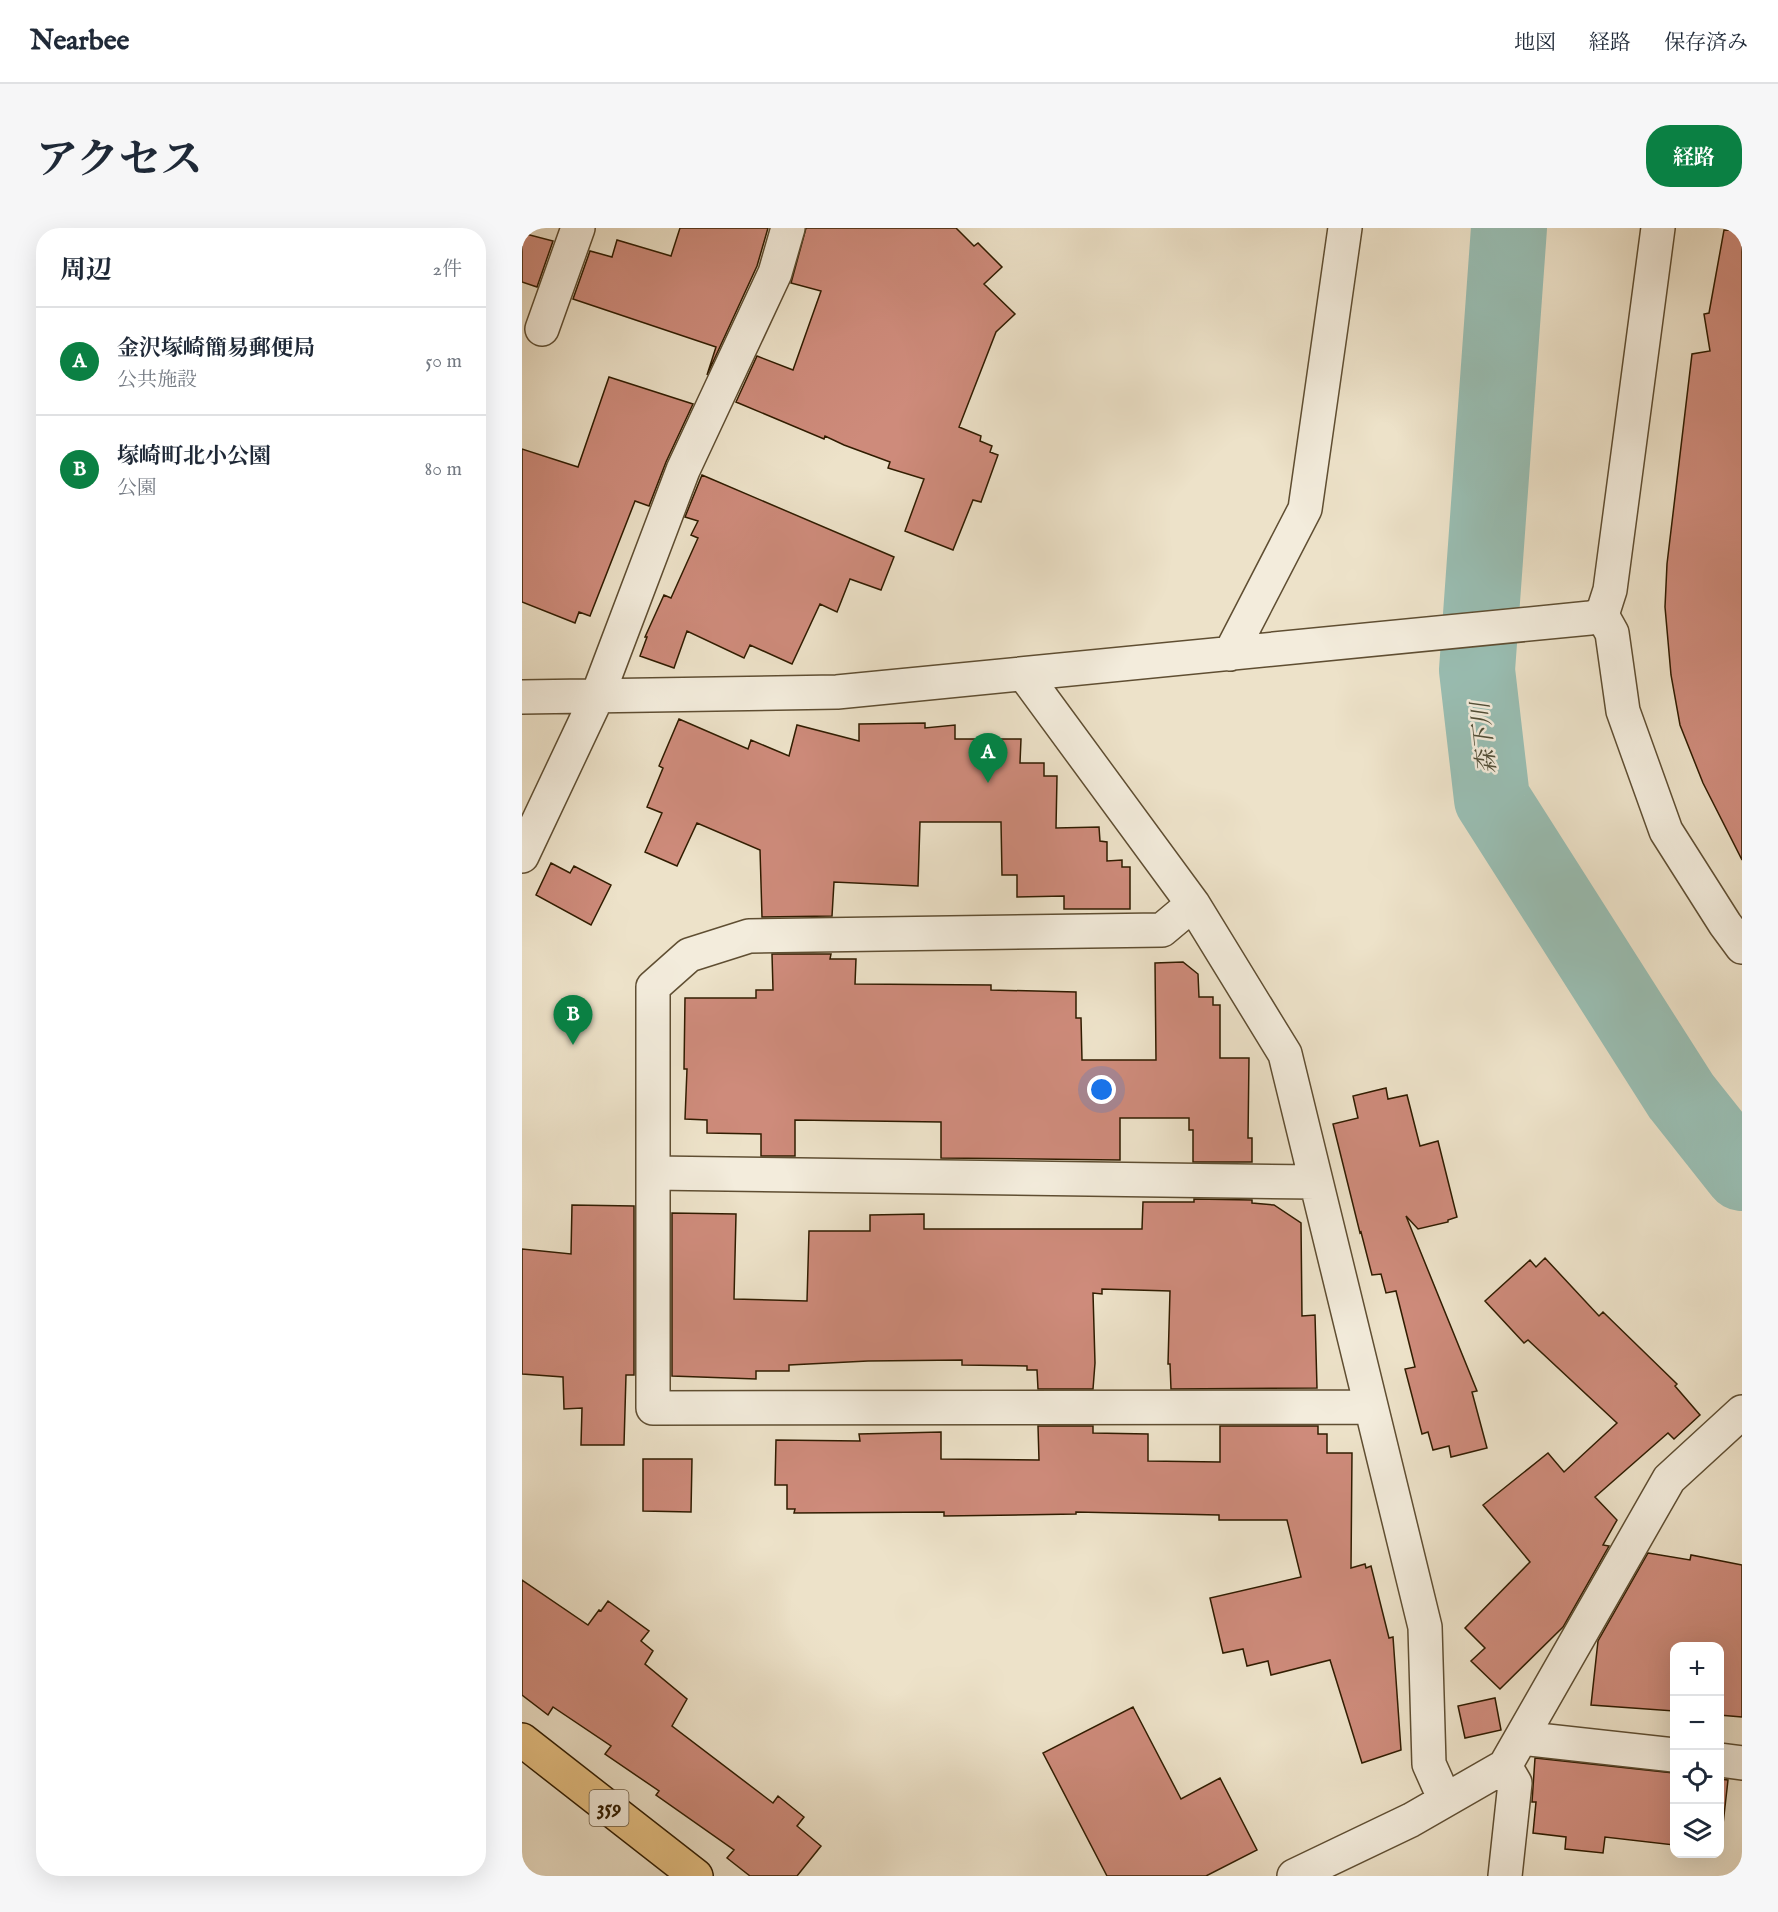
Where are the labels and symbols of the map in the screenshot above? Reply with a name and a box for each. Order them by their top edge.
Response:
water label: 森下川 [1466,698,1504,775]
pin: A [968,734,1008,783]
pin: B [554,996,592,1045]
your location [1087,1075,1116,1104]
road number: 359 [590,1790,628,1826]

